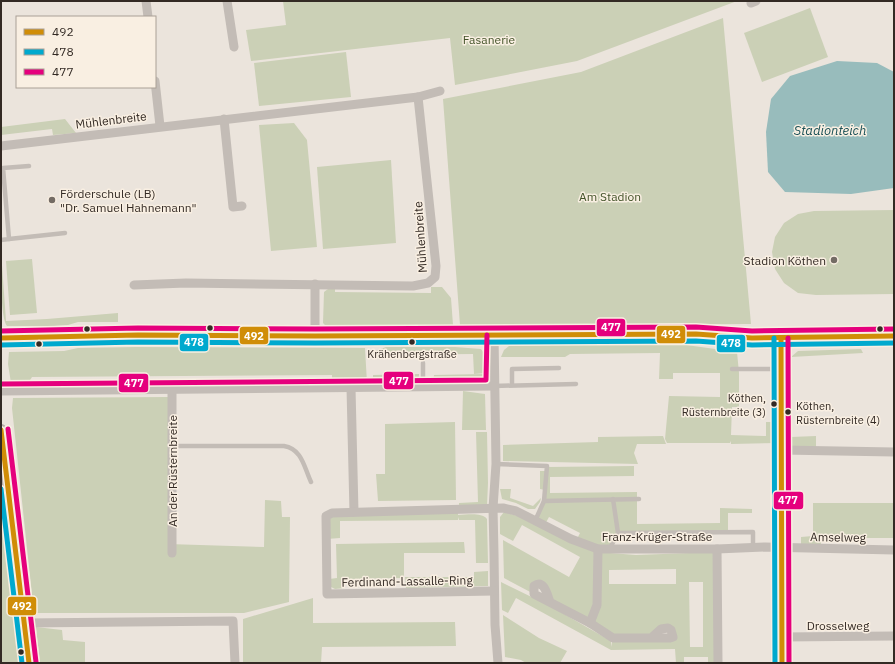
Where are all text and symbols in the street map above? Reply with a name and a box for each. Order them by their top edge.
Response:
legend [16,16,156,88]
text: 492 [52,24,74,39]
park label: Fasanerie [463,32,516,47]
text: 478 [52,44,74,59]
text: 477 [52,64,74,79]
street label: Mühlenbreite [75,108,148,132]
water label: Stadionteich [794,122,866,139]
place label: Förderschule (LB) "Dr. Samuel Hahnemann" [60,186,196,215]
park label: Am Stadion [579,189,641,204]
marker: Förderschule (LB) "Dr. Samuel Hahnemann" [47,195,57,205]
street label: Mühlenbreite [410,200,430,273]
place label: Stadion Köthen [744,253,826,268]
marker: Stadion Köthen [829,255,839,265]
line badge: 477 [596,318,626,337]
text: 477 [601,320,621,334]
unlabelled marker [205,323,215,333]
unlabelled marker [82,324,92,334]
unlabelled marker [875,324,885,334]
line badge: 492 [656,325,686,344]
line badge: 492 [239,326,269,345]
text: 492 [661,327,681,341]
text: 492 [244,329,264,343]
line badge: 478 [179,333,209,352]
line badge: 478 [716,334,746,353]
text: 478 [184,335,204,349]
text: 478 [721,336,741,350]
marker: Krähenbergstraße [407,337,417,347]
unlabelled marker [34,339,44,349]
place label: Krähenbergstraße [367,347,457,361]
line badge: 477 [383,371,414,390]
line badge: 477 [118,373,149,393]
text: 477 [389,374,409,388]
text: 477 [124,376,144,390]
place label: Köthen, Rüsternbreite (3) [682,391,766,419]
marker: Köthen, Rüsternbreite (3) [769,399,779,409]
place label: Köthen, Rüsternbreite (4) [796,399,880,427]
marker: Köthen, Rüsternbreite (4) [783,407,793,417]
street label: An der Rüsternbreite [165,415,180,527]
line badge: 477 [773,491,804,510]
text: 477 [778,493,798,507]
street label: Franz-Krüger-Straße [602,529,713,544]
street label: Amselweg [810,529,867,545]
street label: Ferdinand-Lassalle-Ring [341,572,473,590]
line badge: 492 [7,596,37,616]
text: 492 [12,599,32,613]
street label: Drosselweg [807,618,870,633]
unlabelled marker [16,647,26,657]

